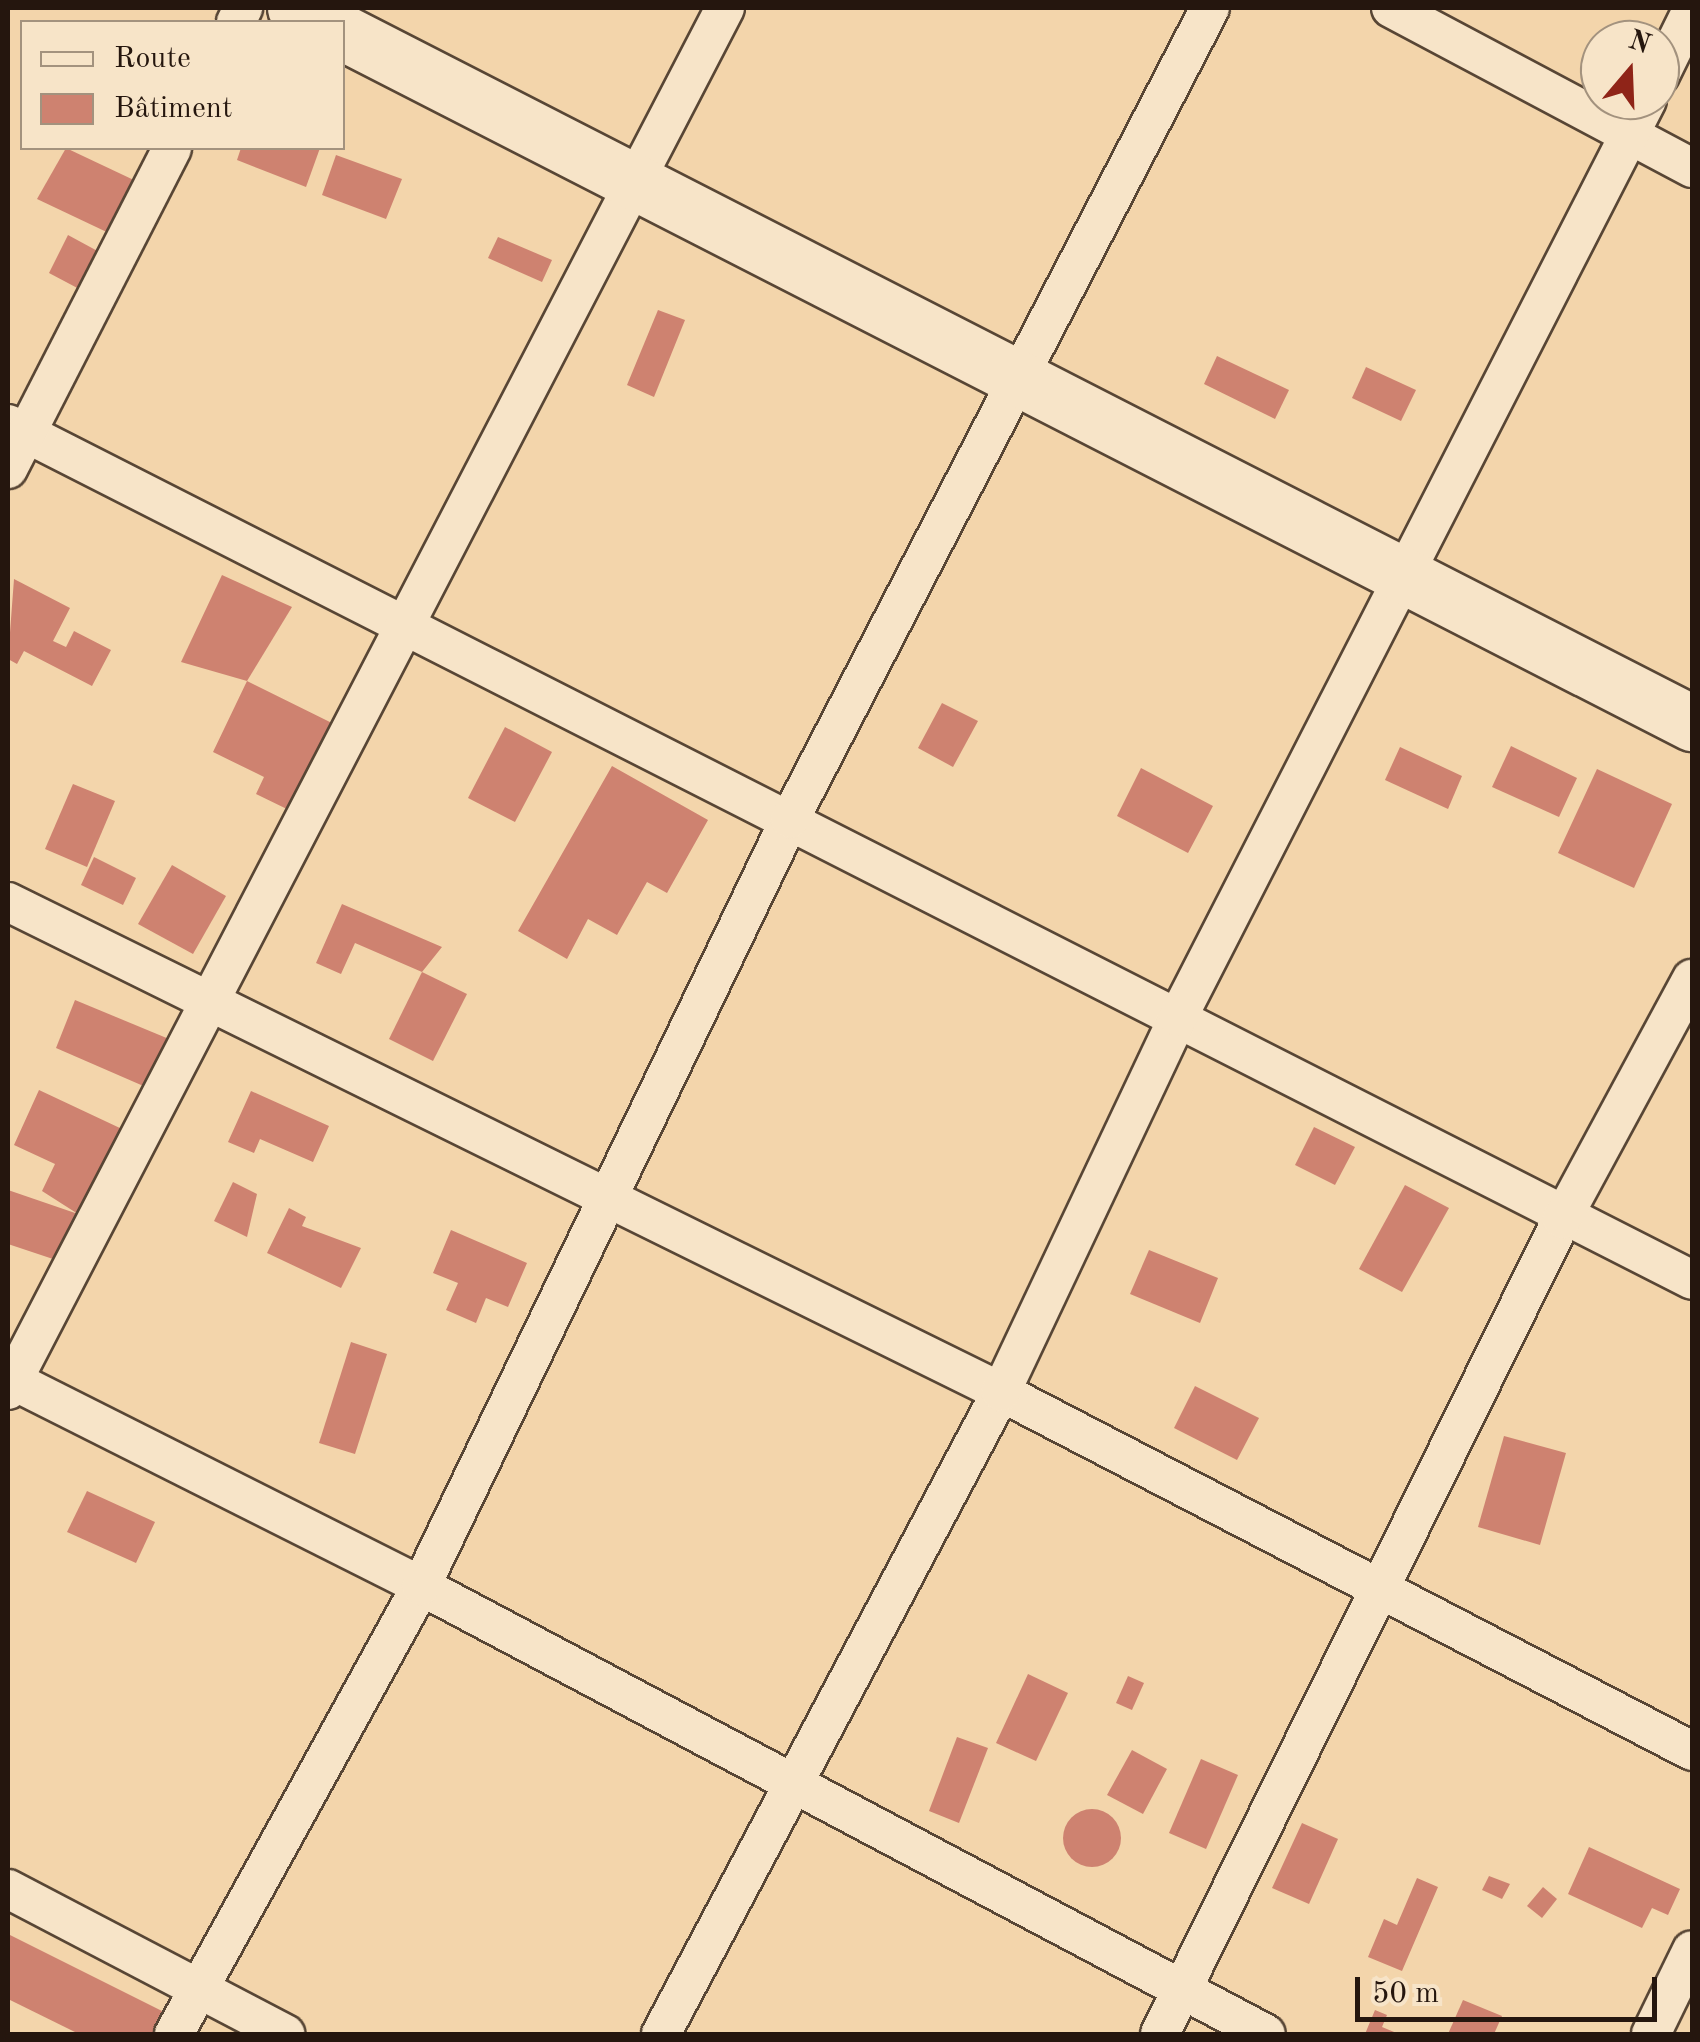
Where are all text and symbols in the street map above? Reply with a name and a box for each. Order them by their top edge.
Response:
legend [20,20,345,150]
north arrow [1580,20,1680,120]
text: N [1624,27,1654,60]
text: Route [114,44,191,74]
text: Bâtiment [114,94,232,124]
scale bar [1360,1957,1662,2019]
text: 50 m [1372,1979,1439,2009]

